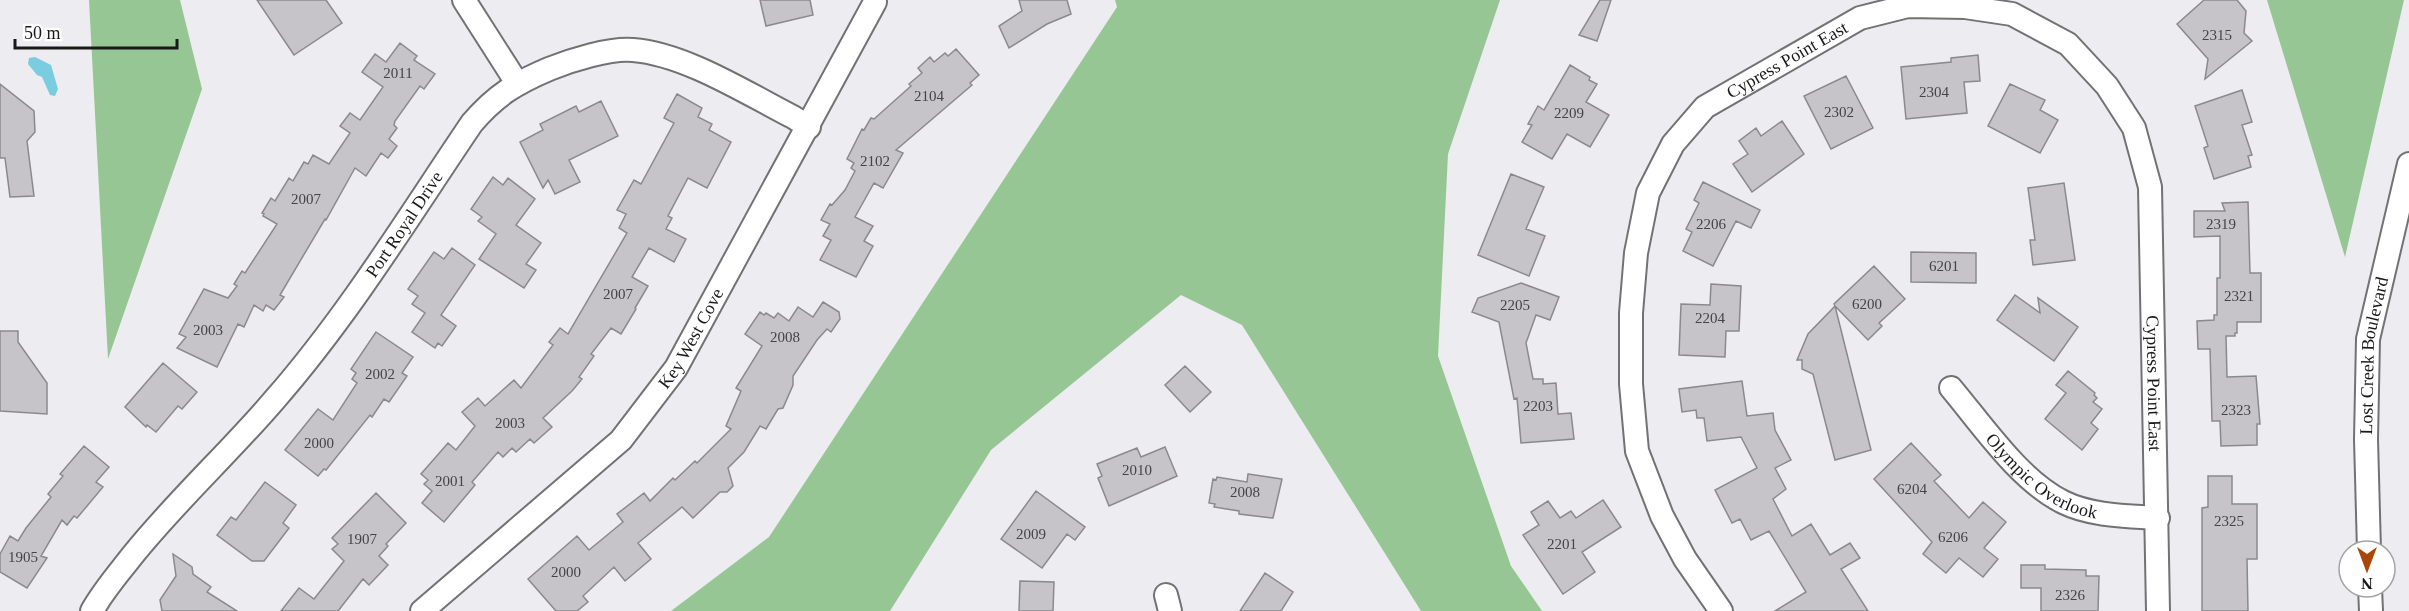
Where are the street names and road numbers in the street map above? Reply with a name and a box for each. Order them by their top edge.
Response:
street label: Cypress Point East [1723,17,1851,102]
street label: Port Royal Drive [362,168,447,281]
street label: Lost Creek Boulevard [2356,275,2392,435]
street label: Key West Cove [654,285,727,392]
street label: Cypress Point East [2142,315,2165,451]
street label: Olympic Overlook [1982,429,2099,523]

